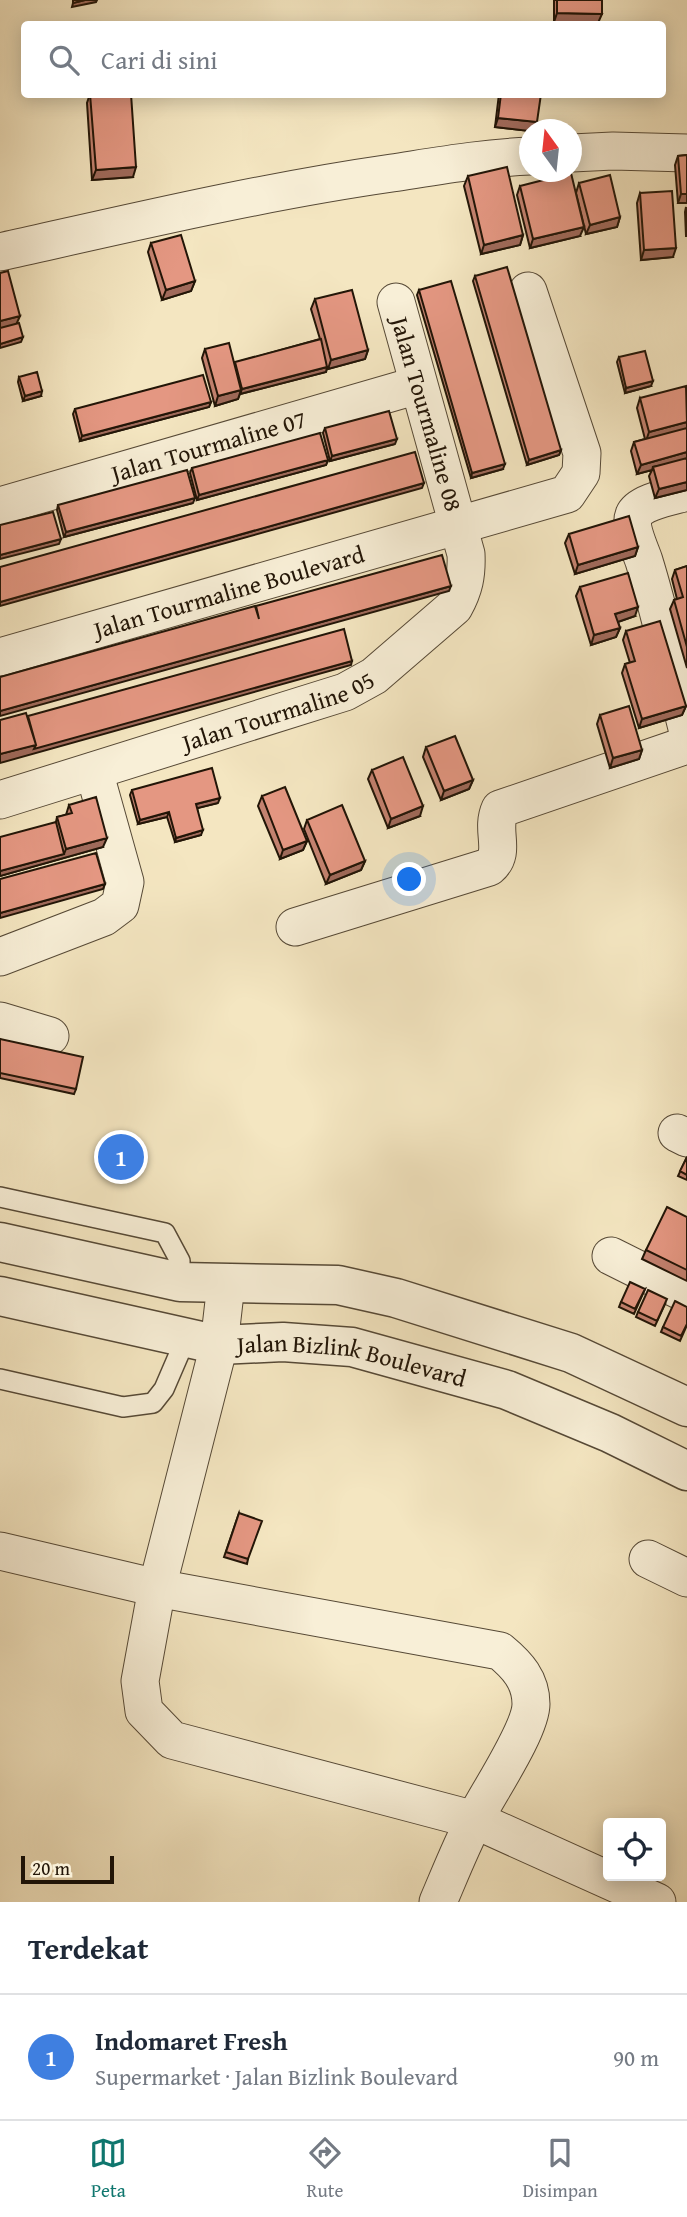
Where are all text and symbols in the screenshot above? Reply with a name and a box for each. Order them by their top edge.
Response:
search box [21,21,666,98]
text: Cari di sini [101,40,218,79]
icon: search [45,41,83,79]
north arrow [519,119,582,182]
street label: Jalan Tourmaline 08 [382,310,472,515]
street label: Jalan Tourmaline 07 [104,401,310,491]
street label: Jalan Tourmaline Boulevard [86,536,368,648]
street label: Jalan Tourmaline 05 [175,662,381,760]
your location [392,862,426,896]
pin: 1 [98,1131,144,1183]
street label: Jalan Bizlink Boulevard [233,1324,471,1395]
map controls [603,1818,666,1881]
button: locate [603,1818,666,1881]
scale bar [21,1853,114,1885]
text: 20 m [32,1854,70,1882]
text: Terdekat [28,1926,148,1970]
text: Indomaret Fresh [95,2021,288,2060]
text: 1 [45,2041,57,2074]
text: 90 m [613,2041,659,2074]
text: Supermarket · Jalan Bizlink Boulevard [95,2060,458,2093]
tab: Peta [89,2134,127,2204]
tab: Rute [306,2134,344,2204]
tab: Disimpan [522,2134,598,2204]

